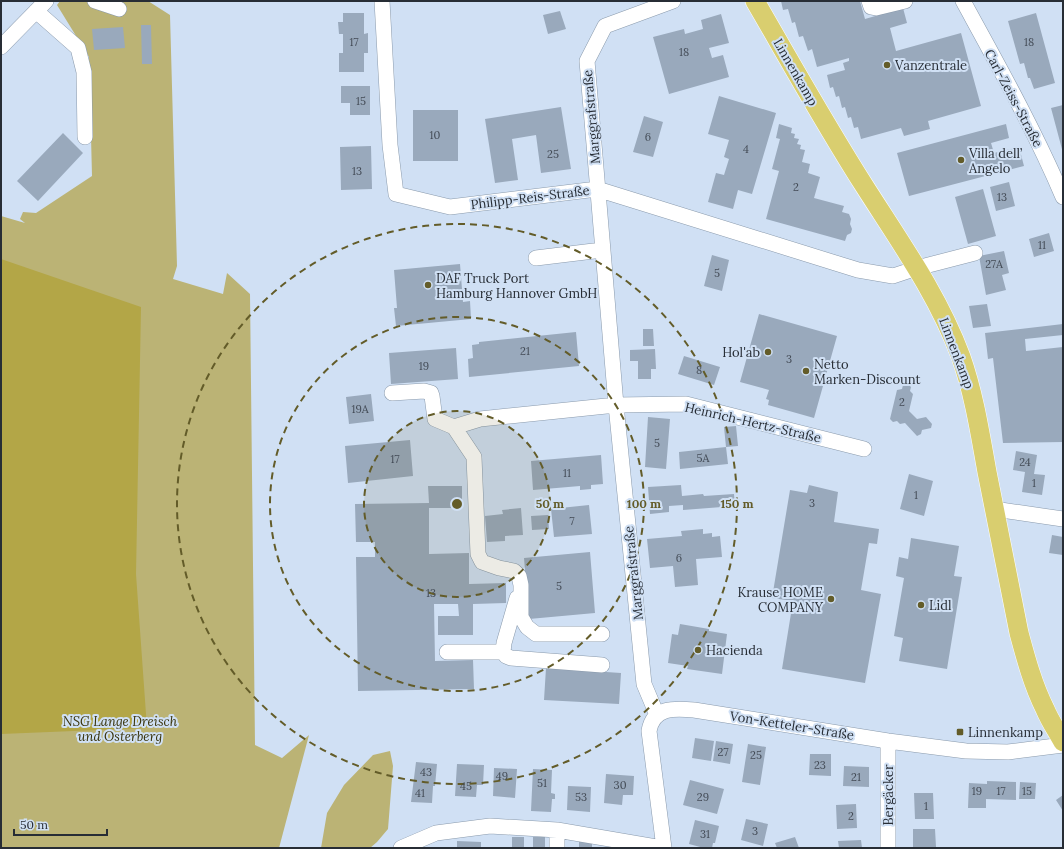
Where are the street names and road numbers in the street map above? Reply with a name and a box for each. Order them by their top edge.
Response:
street label: Linnenkamp [769,36,822,109]
street label: Carl-Zeiss-Straße [981,46,1046,150]
street label: Marggrafstraße [579,69,604,165]
street label: Philipp-Reis-Straße [470,182,590,213]
street label: Linnenkamp [935,315,978,391]
street label: Heinrich-Hertz-Straße [683,399,823,446]
street label: Marggrafstraße [620,525,647,621]
street label: Von-Ketteler-Straße [728,707,855,744]
street label: Bergäcker [880,764,897,826]

